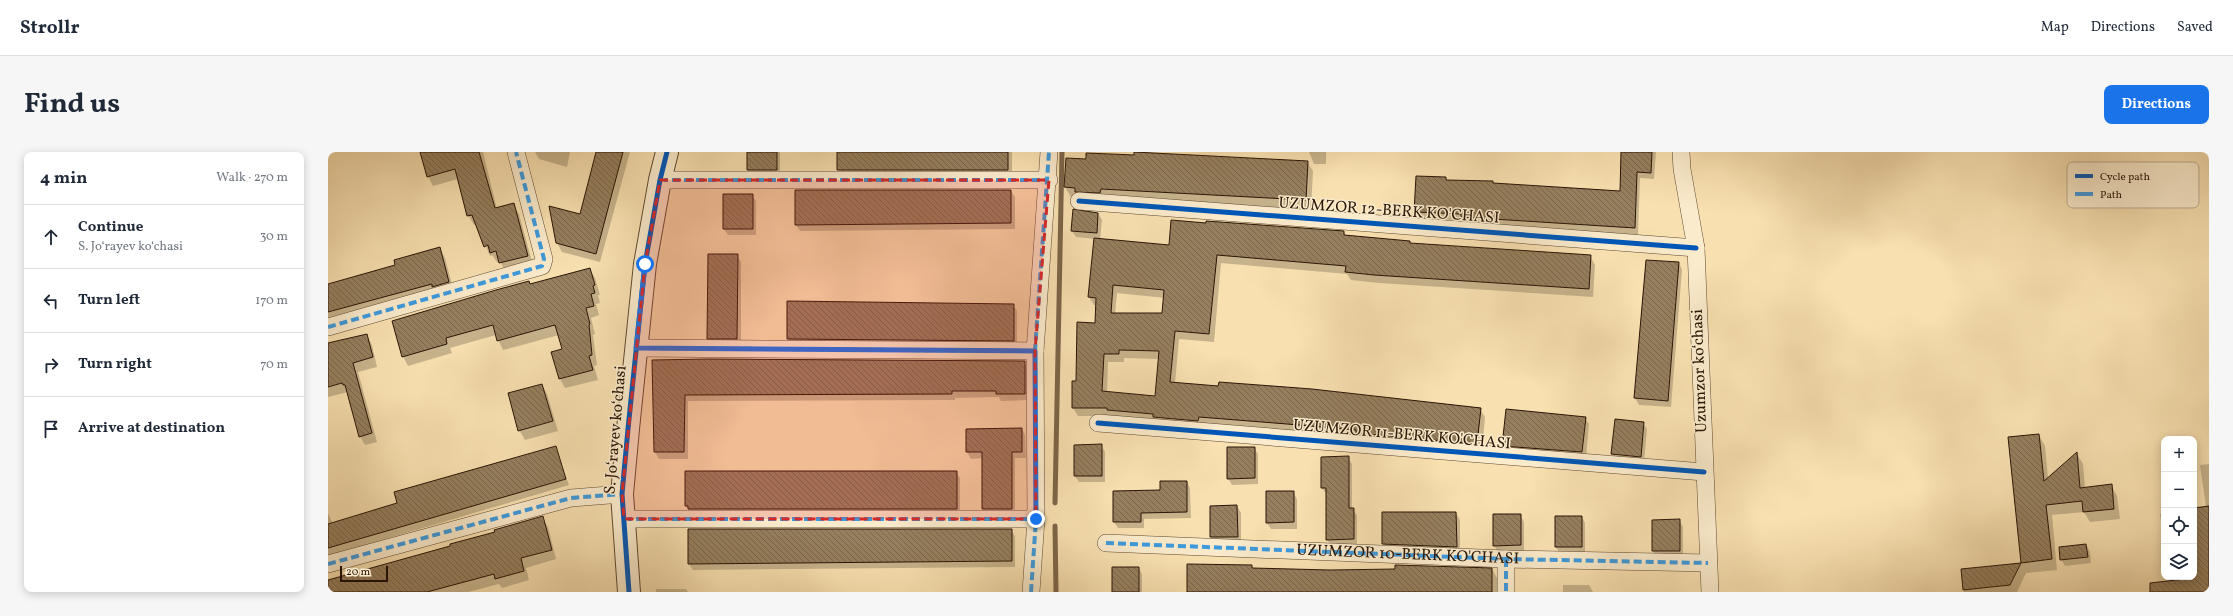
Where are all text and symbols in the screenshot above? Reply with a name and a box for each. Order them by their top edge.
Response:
text: Strollr [20,15,80,41]
text: Map [2041,18,2069,37]
text: Directions [2091,18,2155,37]
text: Saved [2177,18,2213,37]
text: Find us [24,85,120,124]
button: Directions [2104,85,2209,124]
legend [2067,162,2199,208]
text: 4 min [40,167,87,190]
text: Walk · 270 m [216,169,288,187]
text: Cycle path [2100,170,2150,185]
text: Path [2100,188,2123,203]
street label: UZUMZOR 12-BERK KO'CHASI [1278,192,1500,230]
text: Continue [78,217,143,238]
icon: ahead [40,226,62,248]
text: 30 m [260,228,288,246]
text: S. Joʻrayev koʻchasi [78,238,183,256]
route start [636,255,654,273]
icon: left [40,290,62,312]
text: Turn left [78,290,140,311]
text: 170 m [255,292,288,310]
street label: Uzumzor koʻchasi [1687,309,1713,433]
icon: right [40,354,62,376]
text: Turn right [78,354,152,375]
text: 70 m [260,356,288,374]
street label: S. Joʻrayev koʻchasi [599,365,633,495]
street label: UZUMZOR 11-BERK KO'CHASI [1292,415,1512,455]
icon: arrive [40,418,62,440]
text: Arrive at destination [78,418,225,439]
map controls [2161,436,2197,580]
button: + [2161,436,2197,472]
button: − [2161,472,2197,508]
button: locate [2161,508,2197,544]
route end [1027,510,1045,528]
street label: UZUMZOR 10-BERK KO'CHASI [1296,540,1519,570]
button: layers [2161,544,2197,580]
scale bar [340,564,388,583]
text: 20 m [346,565,370,580]

